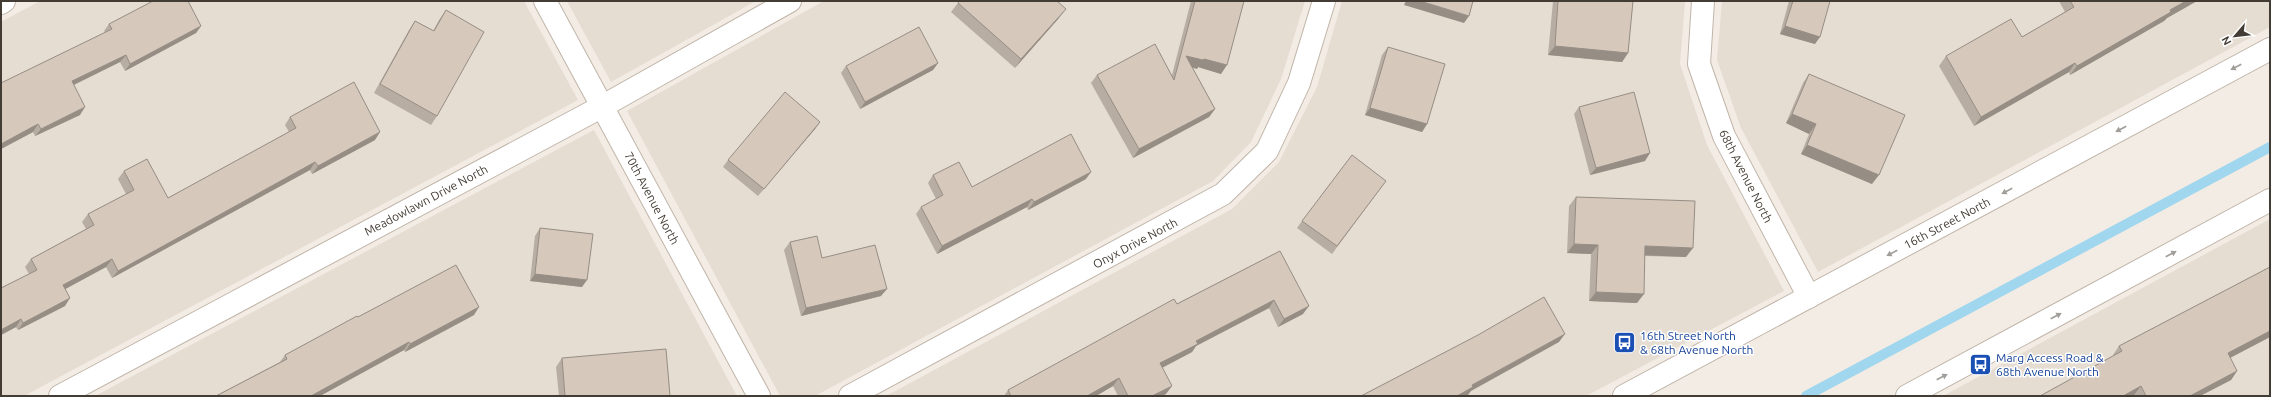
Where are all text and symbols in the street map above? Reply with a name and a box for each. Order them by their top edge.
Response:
north arrow [2215,16,2255,56]
text: N [2219,34,2233,47]
one-way arrow [2230,64,2242,71]
one-way arrow [2115,126,2127,132]
street label: 68th Avenue North [1717,127,1775,225]
street label: 70th Avenue North [622,150,682,246]
street label: Meadowlawn Drive North [362,162,490,238]
one-way arrow [2001,187,2013,194]
street label: 16th Street North [1902,195,1992,251]
street label: Onyx Drive North [1091,215,1179,271]
one-way arrow [1887,249,1898,256]
one-way arrow [2165,251,2176,257]
one-way arrow [2050,312,2062,319]
bus stop icon: 16th Street North & 68th Avenue North [1611,329,1637,355]
place label: 16th Street North & 68th Avenue North [1640,329,1753,356]
bus stop icon: Marg Access Road & 68th Avenue North [1968,351,1994,377]
place label: Marg Access Road & 68th Avenue North [1996,351,2104,378]
one-way arrow [1936,374,1948,381]

